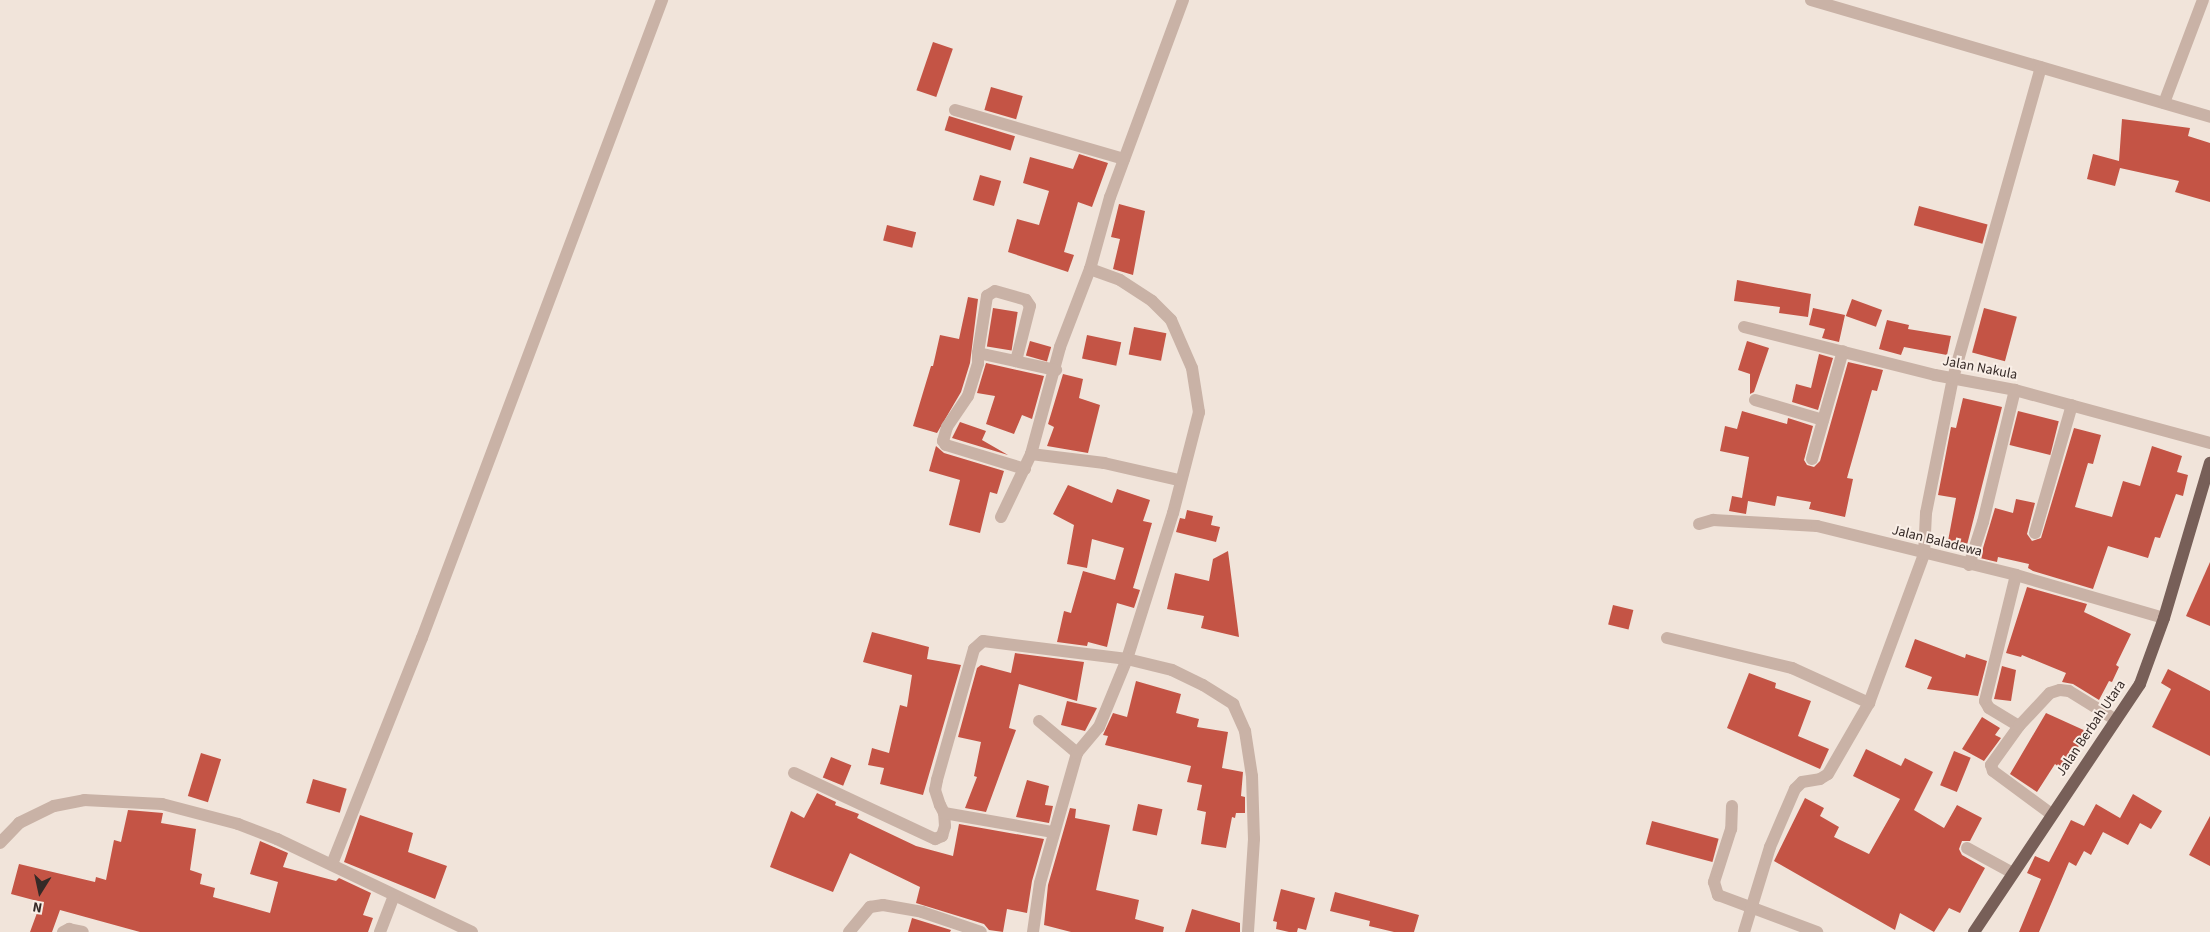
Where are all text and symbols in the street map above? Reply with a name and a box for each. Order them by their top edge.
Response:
street label: Jalan Nakula [1941,353,2019,383]
street label: Jalan Baladewa [1890,522,1984,560]
street label: Jalan Berbah Utara [2053,677,2129,779]
north arrow [15,867,65,917]
text: N [31,896,44,917]

